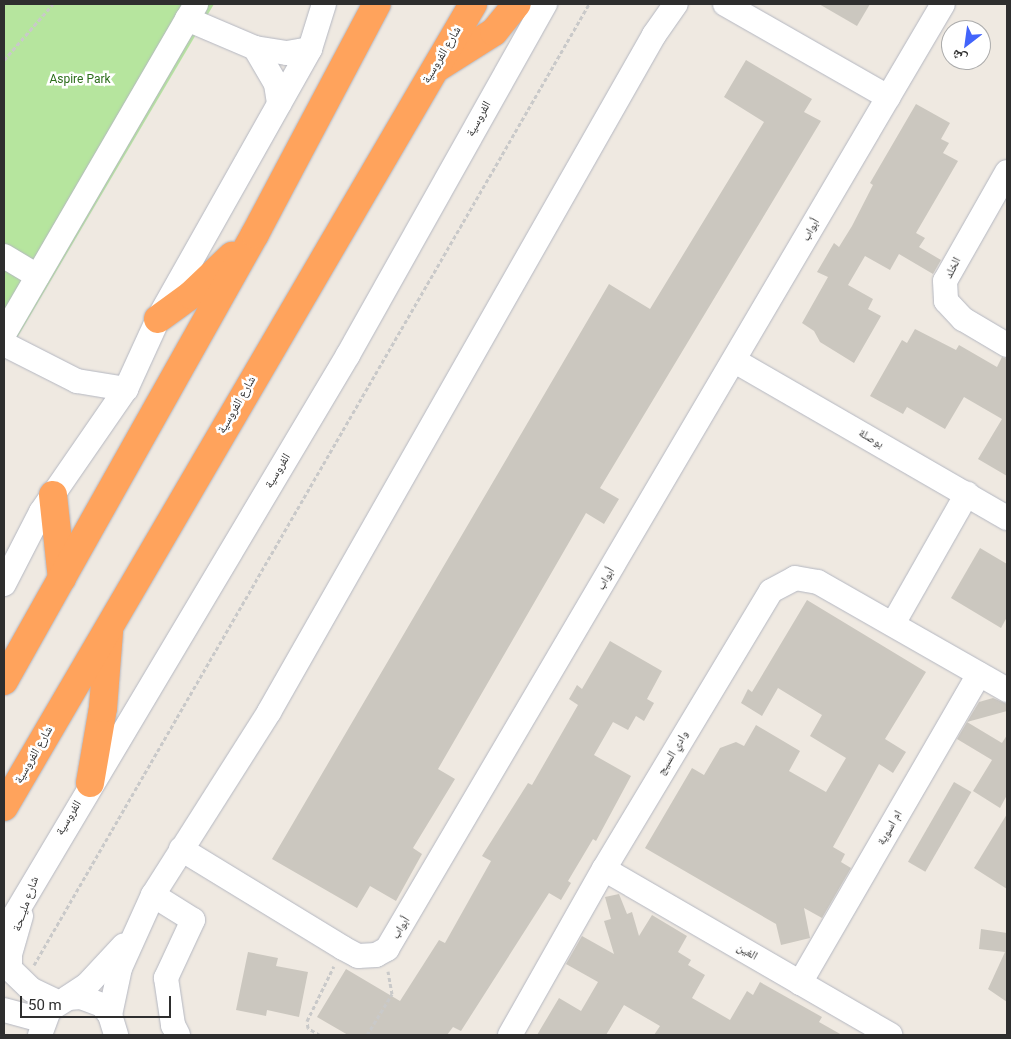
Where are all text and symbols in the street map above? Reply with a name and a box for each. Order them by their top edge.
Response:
north arrow [941,20,991,70]
street label: شارع الفروسية [419,24,465,86]
text: ش [949,46,969,68]
park label: Aspire Park [49,73,111,87]
street label: الفروسية [463,99,495,139]
street label: أبواب [799,216,823,244]
street label: الخلد [942,255,964,281]
street label: شارع الفروسية [215,374,259,436]
street label: بوصلة [856,426,886,452]
street label: الفروسية [262,451,294,491]
street label: أبواب [594,565,618,593]
street label: شارع الفروسية [12,724,56,786]
street label: وادي السيج [654,728,692,778]
street label: الفروسية [53,798,85,838]
street label: ام اسوية [874,808,906,848]
street label: شارع مليــحة [10,875,42,933]
street label: أبواب [389,914,413,942]
street label: الغين [734,940,760,964]
scale bar [22,986,174,1018]
text: 50 m [28,996,62,1014]

